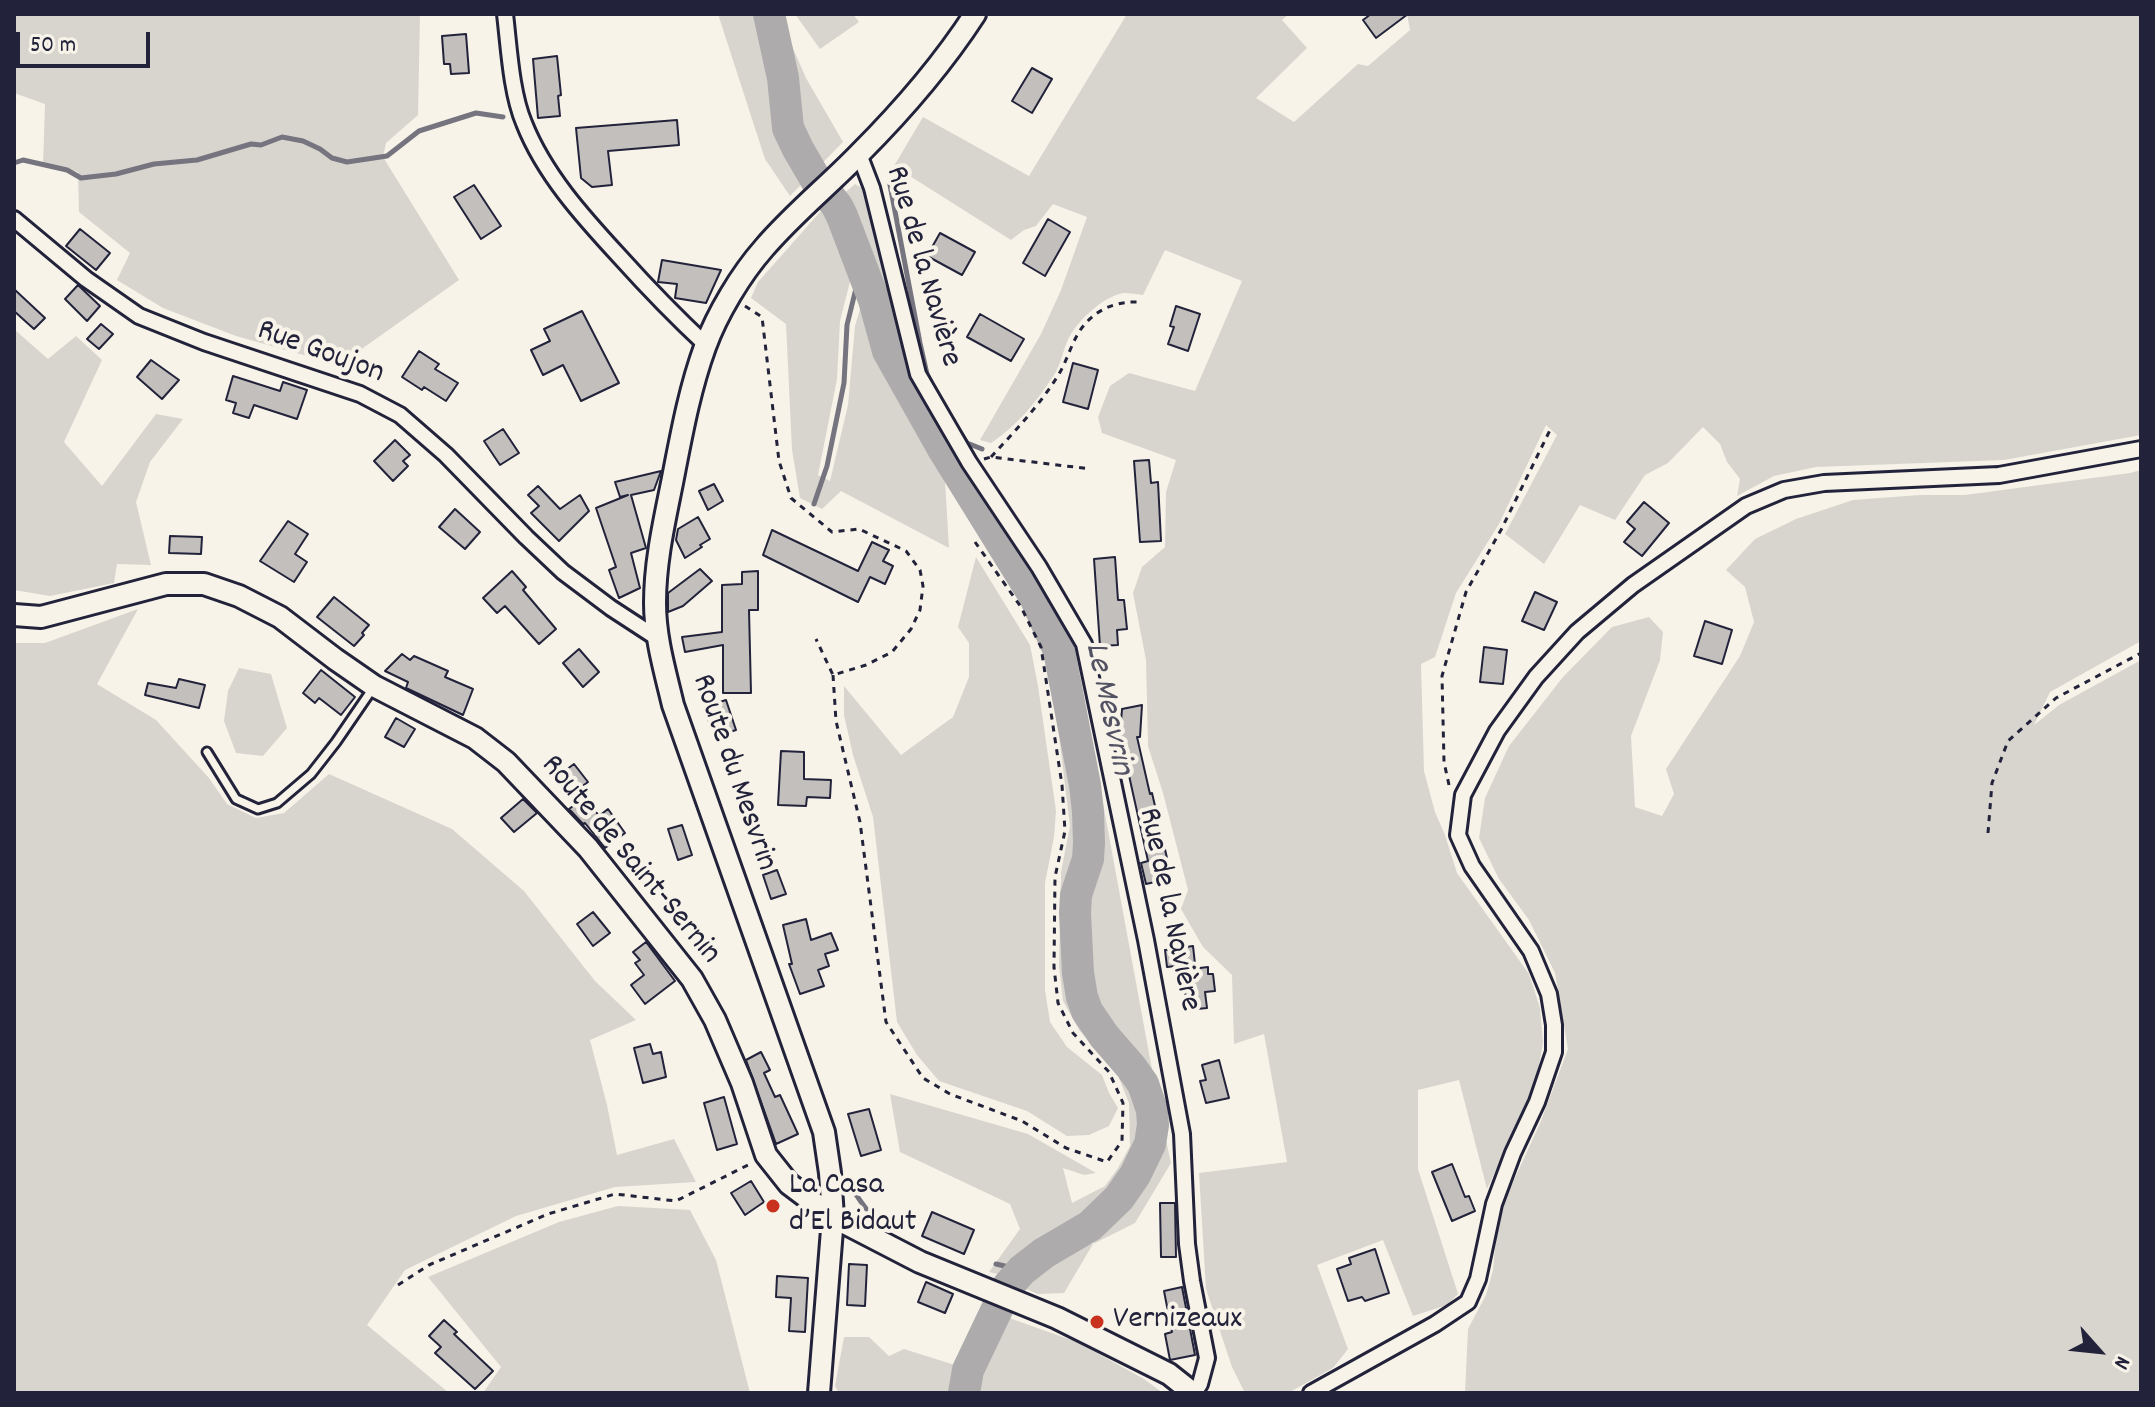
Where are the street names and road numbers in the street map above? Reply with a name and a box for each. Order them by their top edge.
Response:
street label: Rue de la Navière [874,162,968,372]
street label: Rue Goujon [251,313,389,395]
street label: Route du Mesvrin [680,670,784,876]
street label: Route de Saint-Sernin [530,749,728,973]
street label: Rue de la Navière [1127,805,1207,1015]

